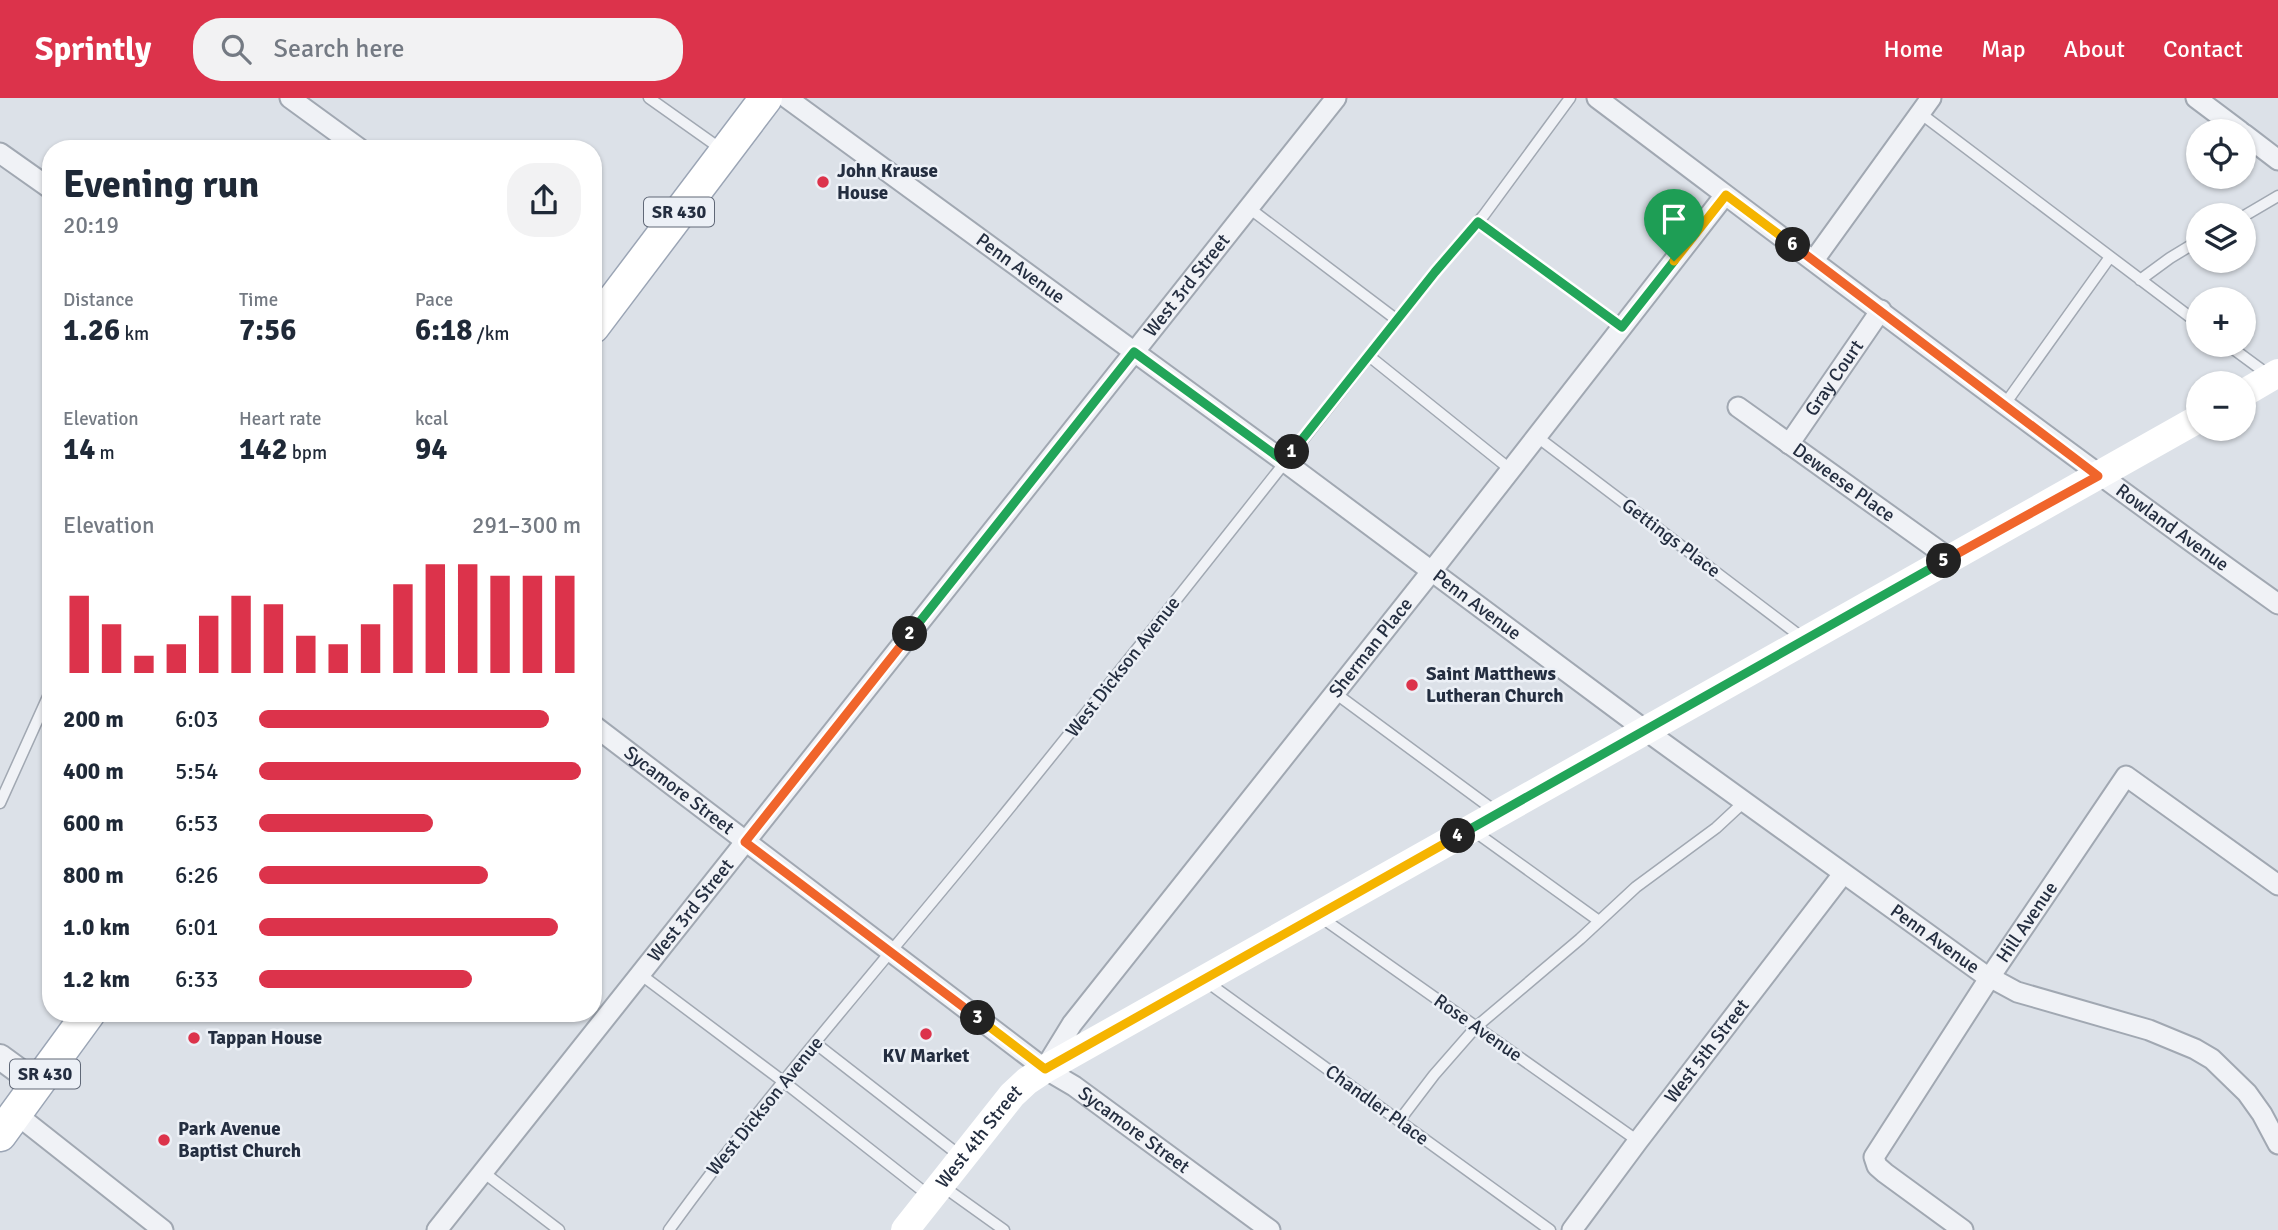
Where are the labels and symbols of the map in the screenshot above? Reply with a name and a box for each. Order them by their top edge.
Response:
place label: John Krause House [837,159,938,205]
marker: John Krause House [815,174,831,190]
pin [1644,189,1704,261]
road number: SR 430 [644,198,714,226]
street label: Penn Avenue [971,228,1069,309]
pin: 6 [1776,228,1811,262]
street label: West 3rd Street [1139,229,1236,342]
street label: Gray Court [1800,335,1869,421]
pin: 1 [1274,434,1310,470]
street label: Deweese Place [1788,438,1900,527]
street label: Rowland Avenue [2111,479,2233,577]
street label: Gettings Place [1617,493,1725,583]
pin: 5 [1926,544,1962,578]
street label: Penn Avenue [1428,564,1526,646]
street label: West Dickson Avenue [1061,592,1185,742]
street label: Sherman Place [1324,593,1418,703]
pin: 2 [892,616,928,652]
place label: Saint Matthews Lutheran Church [1426,662,1564,708]
marker: Saint Matthews Lutheran Church [1404,677,1420,693]
street label: Sycamore Street [619,741,739,840]
pin: 4 [1440,818,1476,854]
street label: West 3rd Street [642,854,739,967]
street label: Hill Avenue [1991,877,2063,967]
street label: Penn Avenue [1886,899,1984,979]
street label: Rose Avenue [1429,989,1527,1067]
street label: West 5th Street [1659,994,1755,1108]
pin: 3 [960,1000,996,1035]
place label: Tappan House [208,1026,322,1050]
marker: KV Market [918,1026,934,1042]
marker: Tappan House [186,1030,202,1046]
street label: West Dickson Avenue [701,1032,829,1180]
place label: KV Market [883,1044,969,1068]
road number: SR 430 [10,1059,80,1088]
street label: Chandler Place [1320,1059,1434,1151]
street label: West 4th Street [931,1080,1027,1193]
street label: Sycamore Street [1073,1081,1195,1179]
place label: Park Avenue Baptist Church [178,1117,301,1163]
marker: Park Avenue Baptist Church [156,1132,172,1148]

